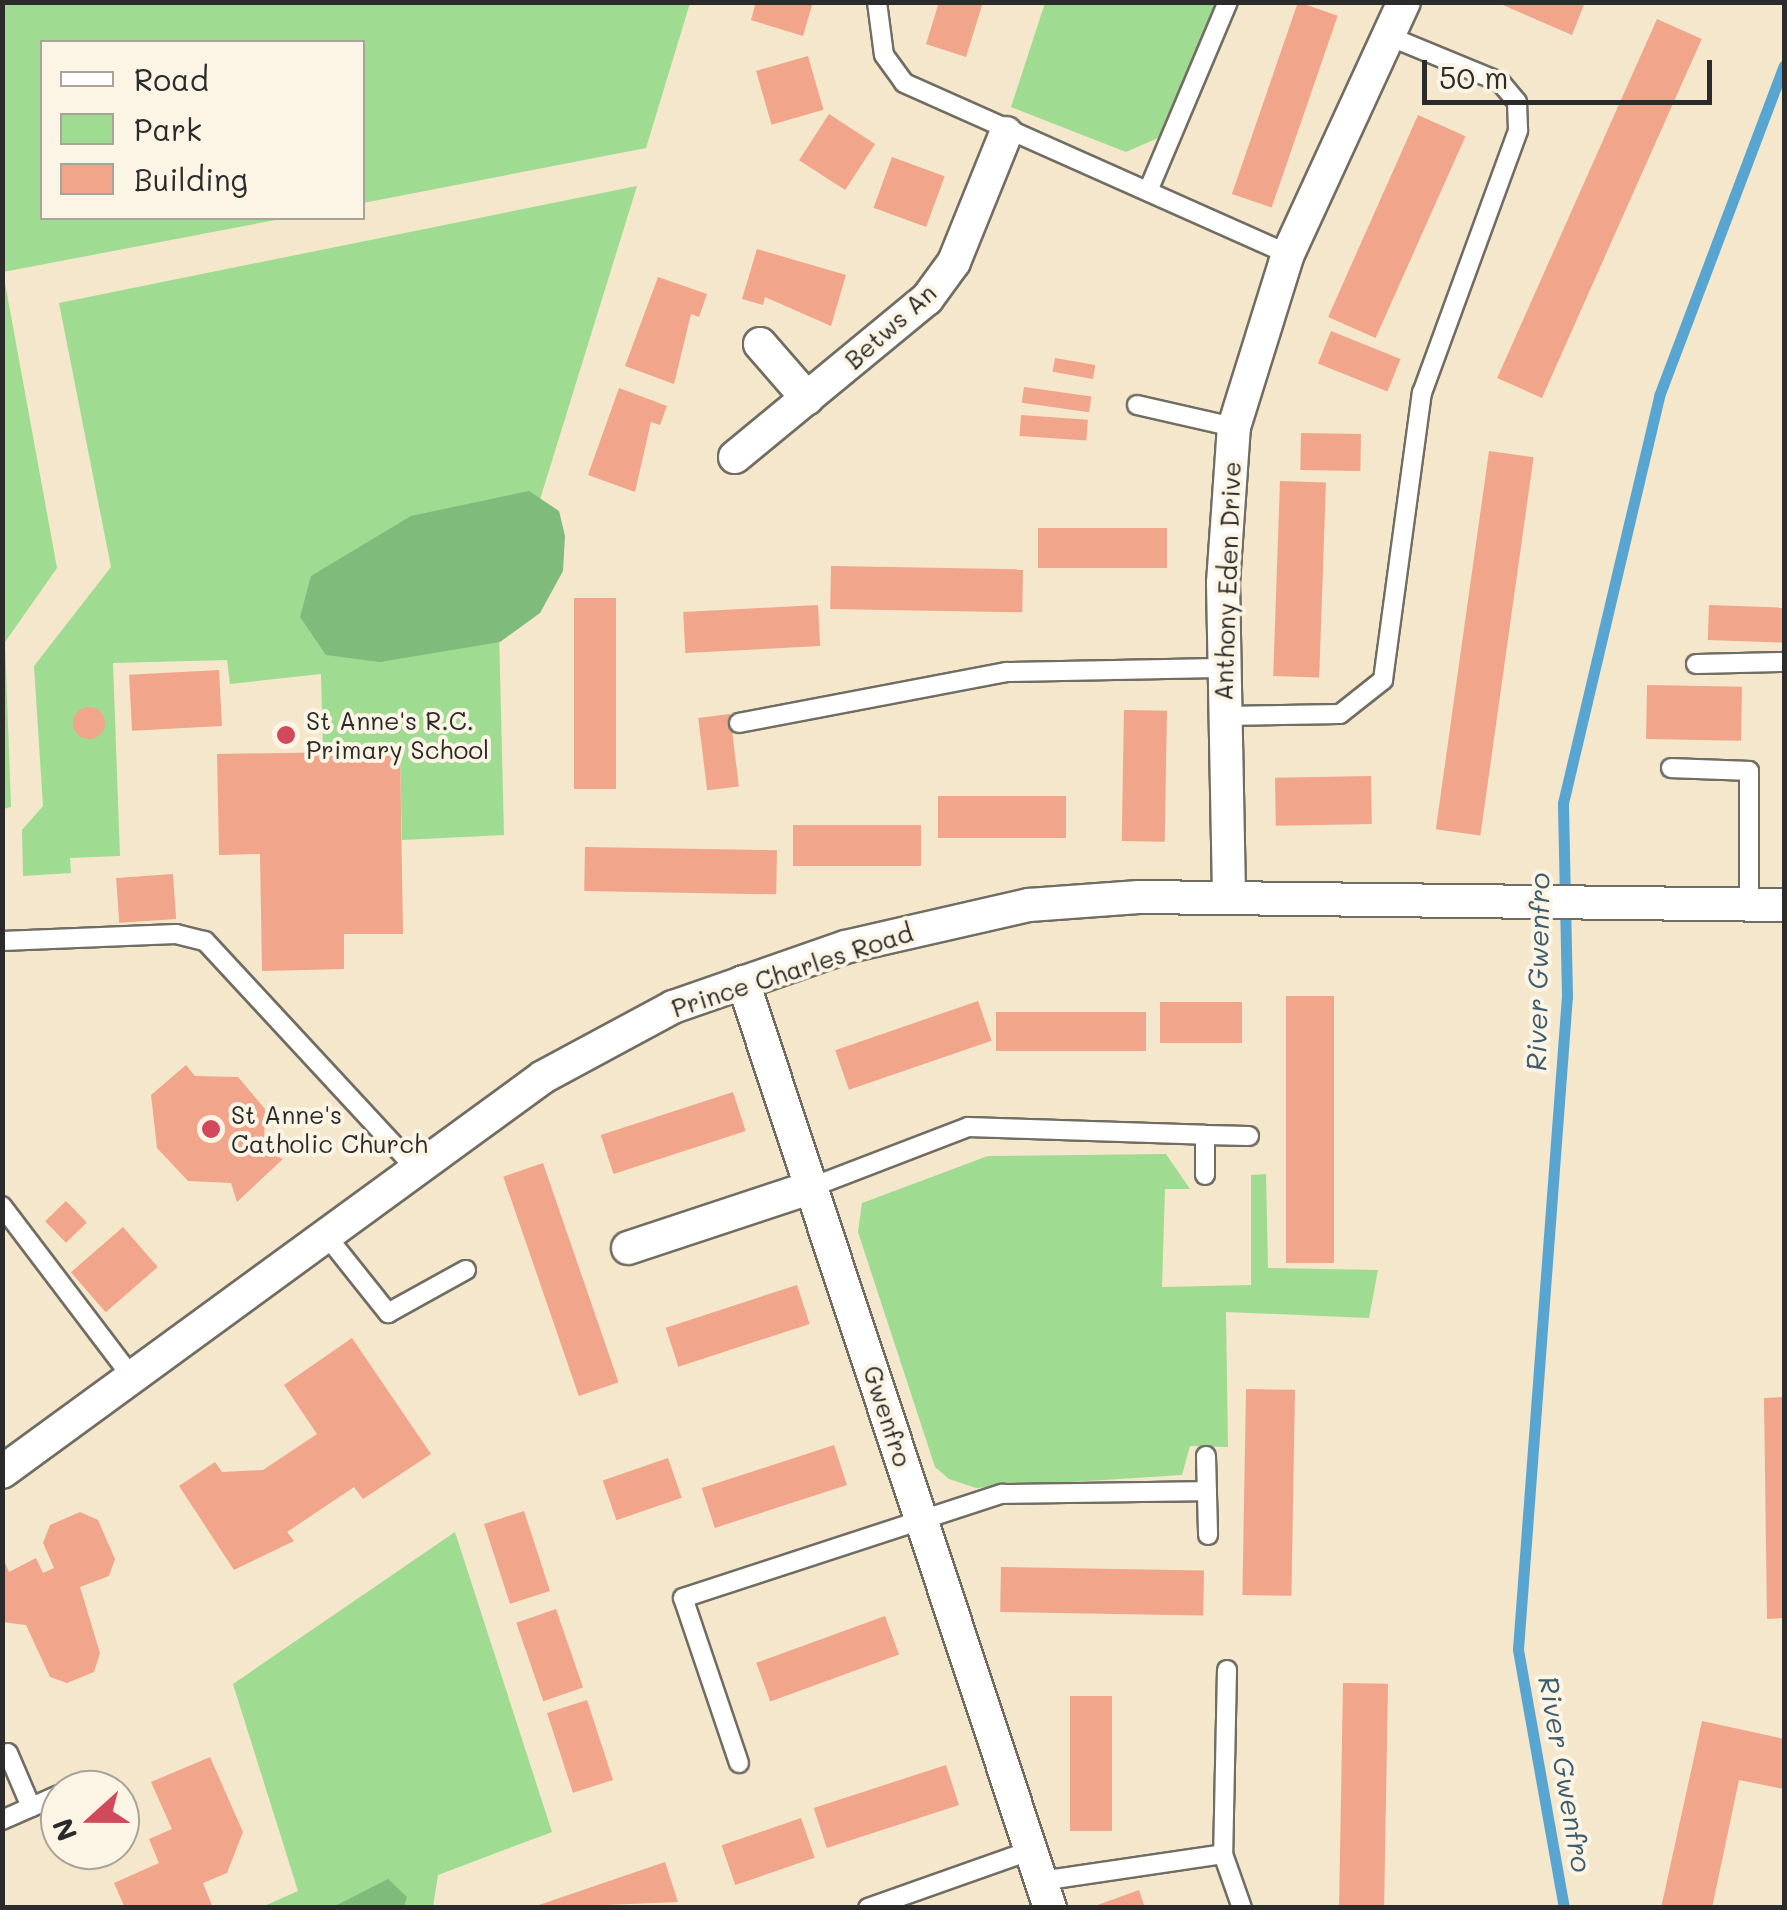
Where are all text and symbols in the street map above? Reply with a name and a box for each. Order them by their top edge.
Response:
legend [40,40,365,220]
scale bar [1427,40,1717,102]
text: 50 m [1439,57,1509,97]
text: Road [134,59,209,99]
text: Park [134,109,202,149]
text: Building [134,159,248,199]
street label: Betws An [838,277,942,375]
street label: Anthony Eden Drive [1208,461,1246,701]
place label: St Anne's R.C. Primary School [306,706,489,765]
marker: St Anne's R.C. Primary School [275,724,297,746]
water label: River Gwenfro [1518,872,1556,1072]
street label: Prince Charles Road [668,917,916,1023]
place label: St Anne's Catholic Church [231,1100,428,1159]
marker: St Anne's Catholic Church [200,1118,222,1140]
street label: Gwenfro [858,1362,918,1470]
water label: River Gwenfro [1532,1673,1600,1875]
north arrow [40,1770,140,1870]
text: N [43,1814,84,1846]

